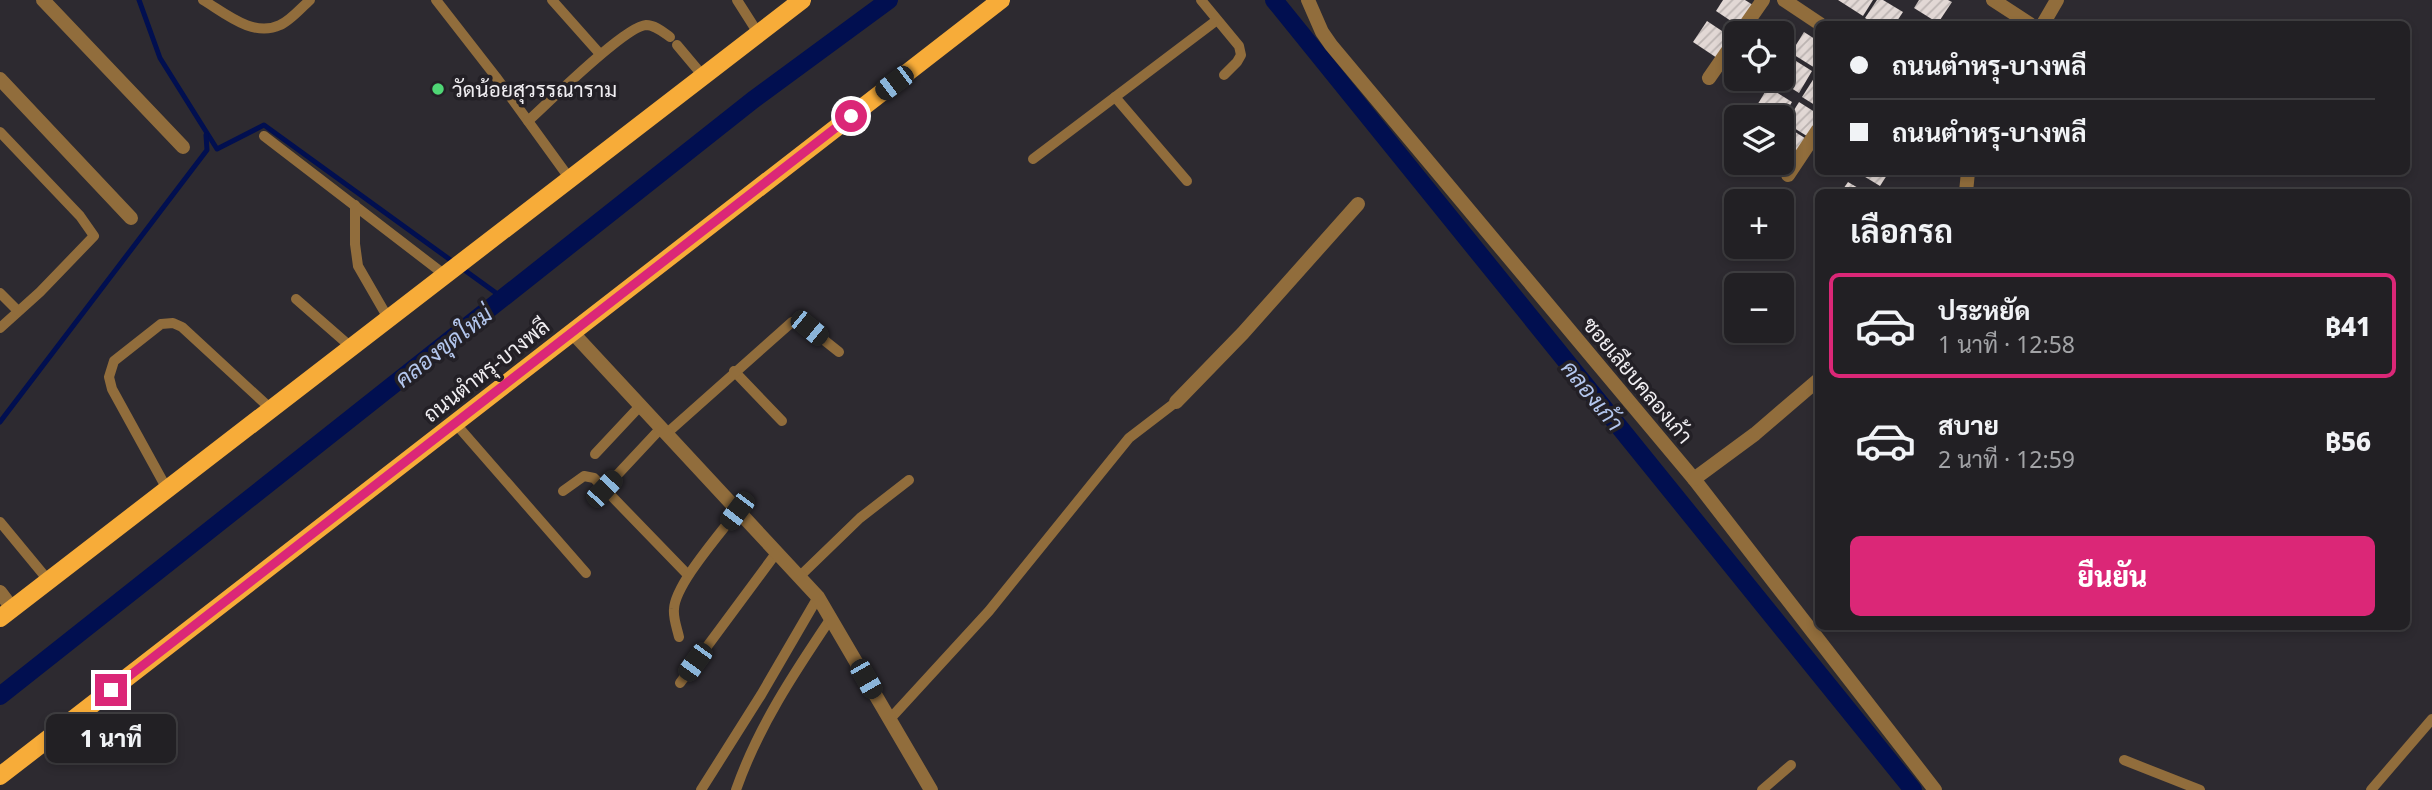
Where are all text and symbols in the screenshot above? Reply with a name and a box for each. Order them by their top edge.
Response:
map controls [1724,21,1794,343]
button: locate [1724,21,1794,91]
text: ถนนตำหรุ-บางพลี [1892,47,2087,83]
car [871,62,918,104]
place label: วัดน้อยสุวรรณาราม [452,75,617,104]
marker: วัดน้อยสุวรรณาราม [430,81,446,97]
route start [835,100,867,132]
button: layers [1724,105,1794,175]
text: ถนนตำหรุ-บางพลี [1892,114,2087,150]
button: + [1724,189,1794,259]
text: เลือกรถ [1850,209,1953,252]
button: − [1724,273,1794,343]
text: ประหยัด [1938,292,2031,328]
icon: car [1854,294,1917,357]
water label: คลองขุดใหม่ [387,297,500,395]
car [787,307,832,349]
text: ฿41 [2325,308,2371,344]
street label: ถนนตำหรุ-บางพลี [417,312,555,429]
street label: ซอยเลียบคลองเก้า [1578,312,1698,448]
text: 1 นาที · 12:58 [1938,328,2075,360]
water label: คลองเก้า [1556,354,1630,436]
text: สบาย [1938,407,1999,443]
icon: car [1854,409,1917,472]
text: ฿56 [2325,423,2371,459]
text: 2 นาที · 12:59 [1938,443,2075,475]
car [582,466,627,512]
car [716,488,759,534]
button: ยืนยัน [1850,536,2375,616]
car [675,639,716,685]
car [847,656,886,702]
route end [95,674,127,706]
callout: 1 นาที [46,714,176,764]
text: 1 นาที [80,722,142,754]

